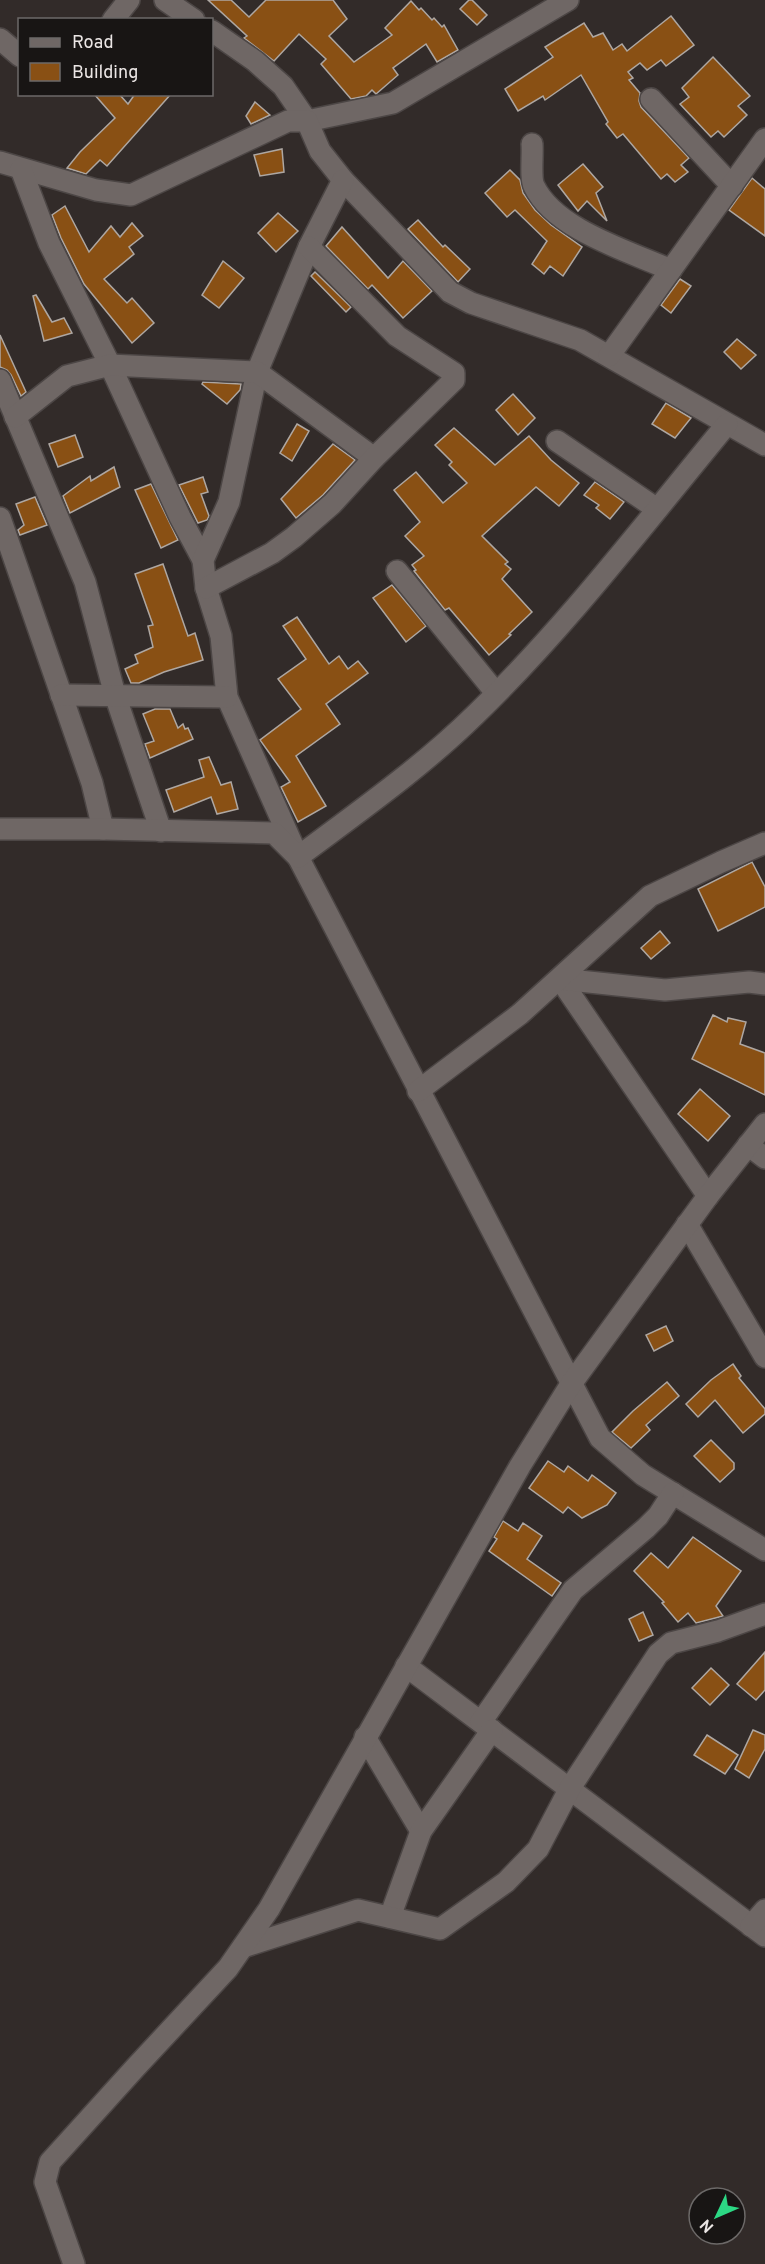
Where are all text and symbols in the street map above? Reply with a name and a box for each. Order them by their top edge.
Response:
legend [18,18,213,96]
text: Road [72,32,114,55]
text: Building [72,62,138,85]
north arrow [687,2186,747,2246]
text: N [696,2214,719,2236]

